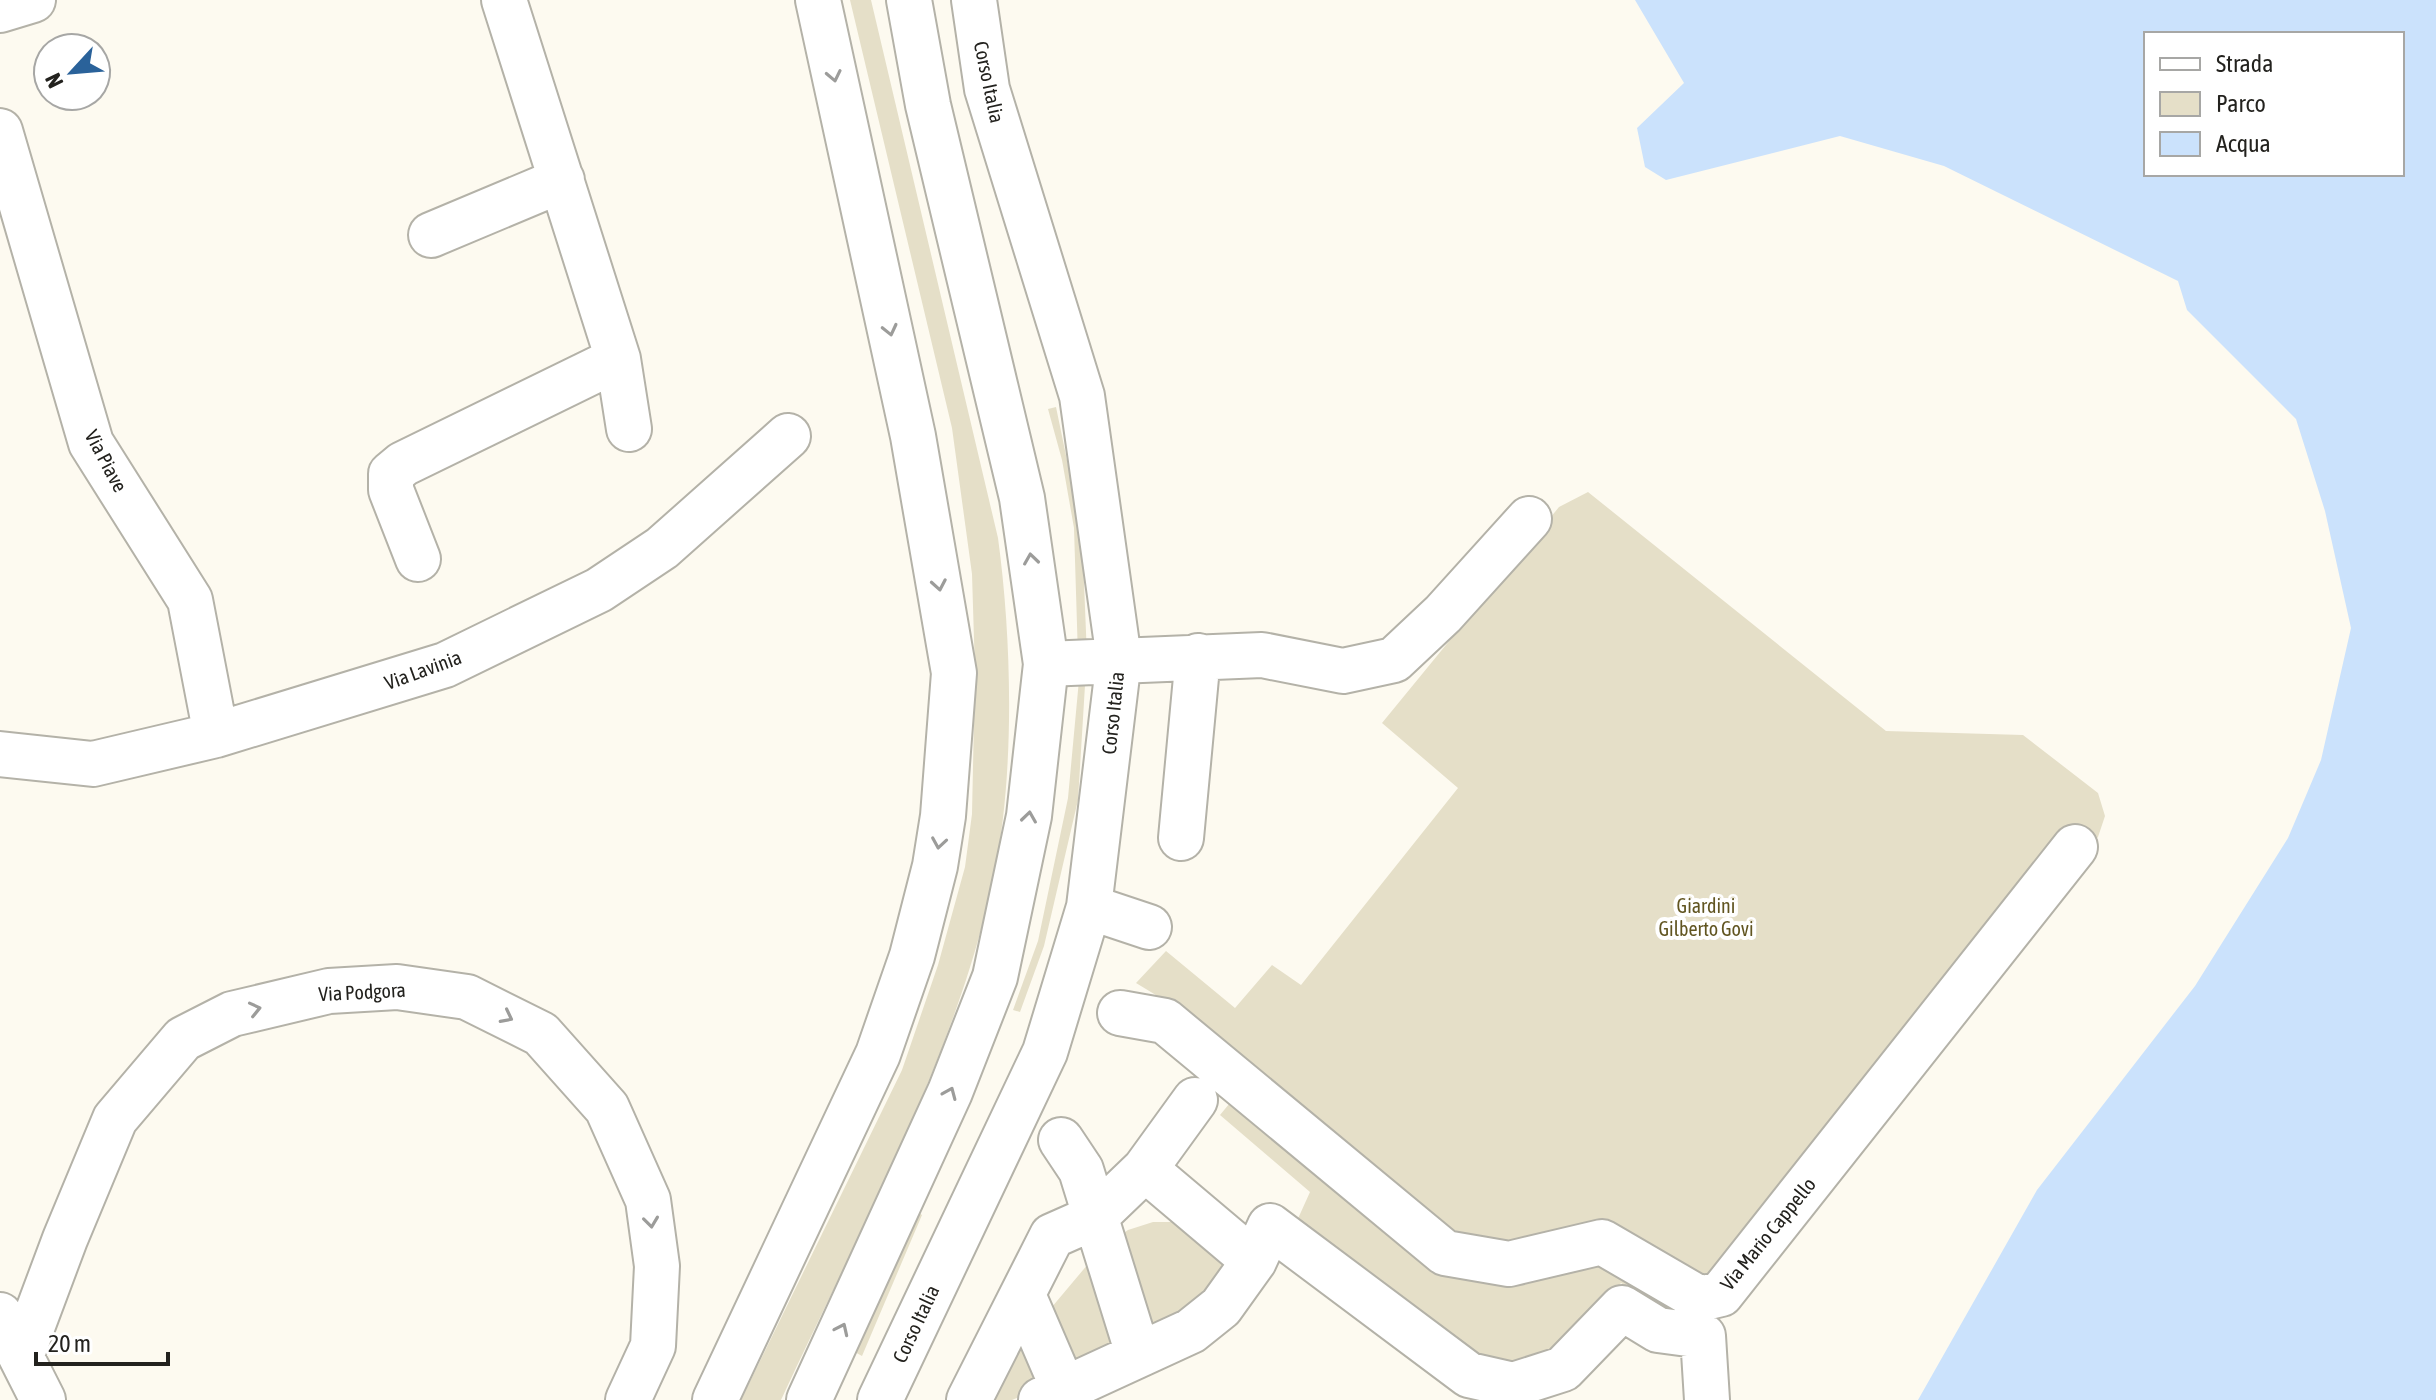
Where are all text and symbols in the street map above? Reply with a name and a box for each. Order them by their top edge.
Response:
north arrow [32,32,112,112]
legend [2144,32,2404,176]
street label: Corso Italia [970,39,1009,125]
text: Strada [2216,50,2273,77]
text: N [39,69,69,92]
one-way arrow [825,69,842,83]
text: Parco [2216,90,2266,117]
text: Acqua [2216,130,2271,157]
one-way arrow [881,323,898,337]
street label: Via Piave [81,426,132,496]
one-way arrow [1023,552,1040,566]
one-way arrow [930,579,947,592]
street label: Via Lavinia [381,645,464,694]
street label: Corso Italia [1097,671,1128,755]
one-way arrow [1020,810,1037,824]
one-way arrow [931,837,948,850]
park label: Giardini Gilberto Govi [1658,894,1754,940]
street label: Via Podgora [318,978,406,1005]
one-way arrow [247,1001,261,1018]
one-way arrow [498,1007,513,1023]
one-way arrow [940,1087,956,1101]
street label: Via Mario Cappello [1715,1173,1820,1295]
one-way arrow [642,1215,659,1229]
street label: Corso Italia [888,1281,943,1366]
scale bar [36,1316,168,1366]
one-way arrow [832,1323,848,1338]
text: 20 m [48,1330,91,1357]

